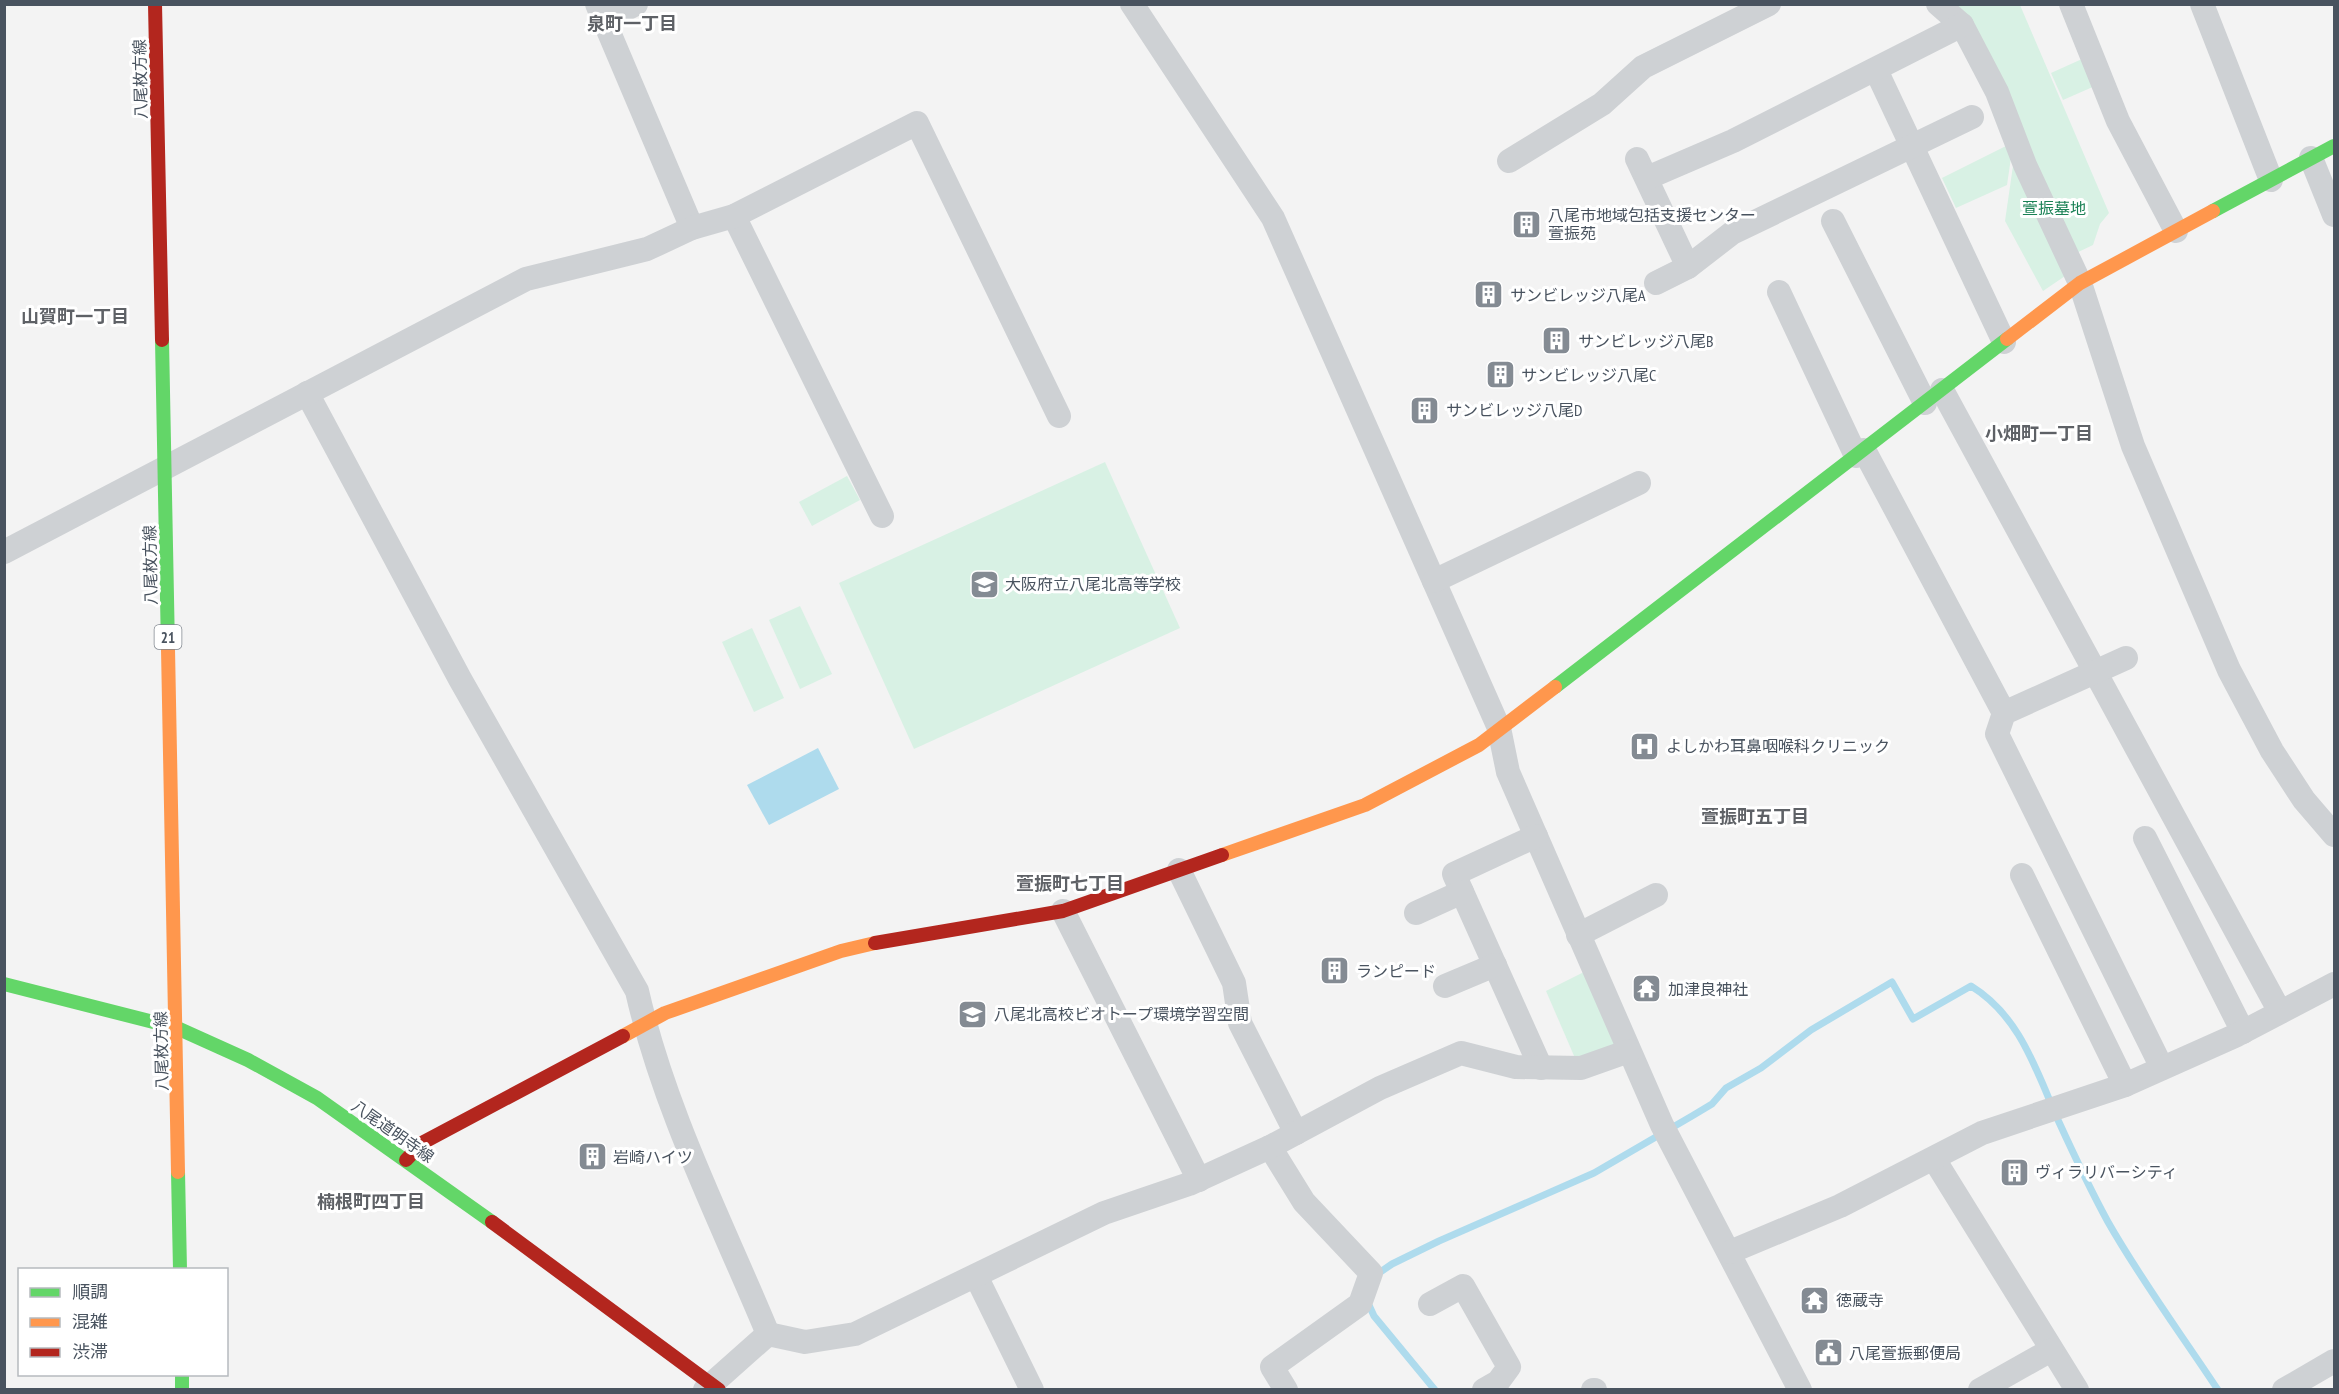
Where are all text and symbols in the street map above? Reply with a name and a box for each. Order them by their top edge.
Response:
district label: 泉町一丁目 [587,12,677,35]
street label: 八尾枚方線 [129,39,151,119]
park label: 萱振墓地 [2022,198,2086,218]
place label: 八尾市地域包括支援センター 萱振苑 [1548,205,1756,243]
building icon: 八尾市地域包括支援センター 萱振苑 [1511,208,1543,240]
building icon: サンビレッジ八尾A [1473,279,1505,311]
place label: サンビレッジ八尾A [1510,285,1646,305]
district label: 山賀町一丁目 [21,305,129,328]
building icon: サンビレッジ八尾B [1541,325,1573,357]
place label: サンビレッジ八尾B [1578,331,1714,351]
building icon: サンビレッジ八尾C [1484,359,1516,391]
place label: サンビレッジ八尾C [1521,365,1656,385]
building icon: サンビレッジ八尾D [1409,394,1441,426]
place label: サンビレッジ八尾D [1446,400,1582,420]
district label: 小畑町一丁目 [1985,422,2093,445]
street label: 八尾枚方線 [139,525,161,605]
school or university icon: 大阪府立八尾北高等学校 [968,568,1000,600]
place label: 大阪府立八尾北高等学校 [1005,574,1181,594]
road number: 21 [154,625,182,649]
hospital icon: よしかわ耳鼻咽喉科クリニック [1629,730,1661,762]
place label: よしかわ耳鼻咽喉科クリニック [1666,736,1890,756]
district label: 萱振町五丁目 [1701,805,1809,828]
district label: 萱振町七丁目 [1016,872,1124,895]
building icon: ランピード [1319,955,1351,987]
place label: ランピード [1356,961,1436,981]
temple icon: 加津良神社 [1631,973,1663,1005]
place label: 加津良神社 [1668,979,1748,999]
school or university icon: 八尾北高校ビオトープ環境学習空間 [957,998,989,1030]
place label: 八尾北高校ビオトープ環境学習空間 [994,1004,1249,1024]
street label: 八尾枚方線 [150,1011,172,1091]
street label: 八尾道明寺線 [348,1095,438,1167]
building icon: 岩崎ハイツ [576,1141,608,1173]
place label: 岩崎ハイツ [613,1147,693,1167]
building icon: ヴィラリバーシティ [1998,1156,2030,1188]
place label: ヴィラリバーシティ [2035,1162,2178,1182]
district label: 楠根町四丁目 [317,1190,425,1213]
legend [18,1268,228,1376]
text: 順調 [72,1280,108,1303]
temple icon: 徳蔵寺 [1799,1284,1831,1316]
place label: 徳蔵寺 [1836,1290,1884,1310]
text: 混雑 [72,1310,108,1333]
public building icon: 八尾萱振郵便局 [1812,1337,1844,1369]
text: 渋滞 [72,1340,108,1363]
place label: 八尾萱振郵便局 [1849,1343,1961,1363]

